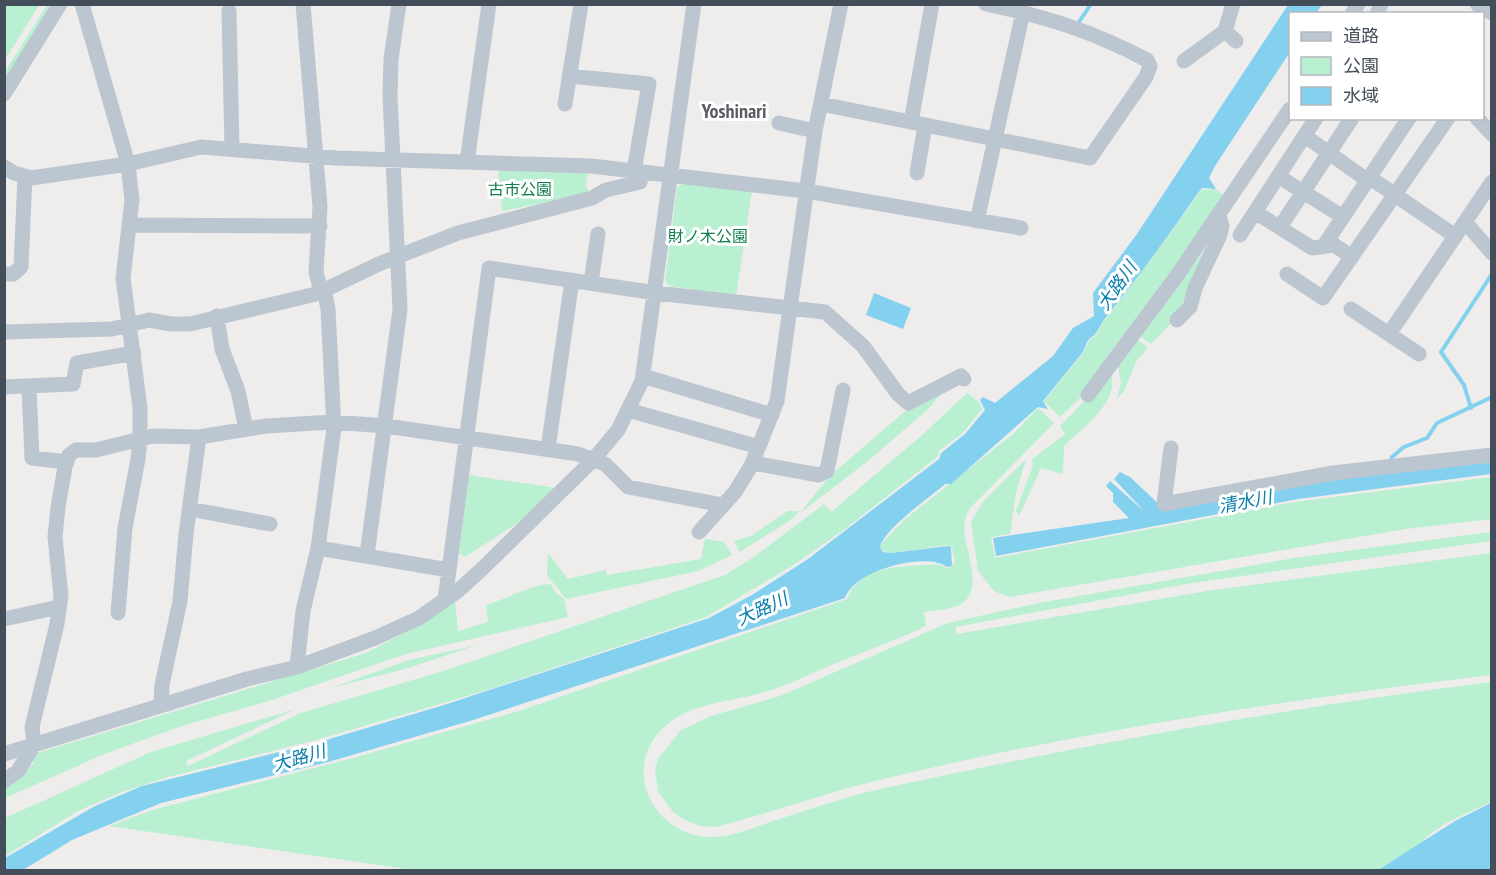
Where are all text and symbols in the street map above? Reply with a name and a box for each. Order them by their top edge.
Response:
legend [1289,12,1484,120]
text: 道路 [1343,24,1379,47]
text: 公園 [1343,54,1379,77]
text: 水域 [1343,84,1379,107]
district label: Yoshinari [700,98,767,124]
park label: 古市公園 [488,179,552,199]
park label: 財ノ木公園 [668,226,748,246]
water label: 大路川 [1092,255,1143,314]
water label: 清水川 [1216,485,1276,518]
water label: 大路川 [732,586,793,630]
water label: 大路川 [270,738,330,776]

